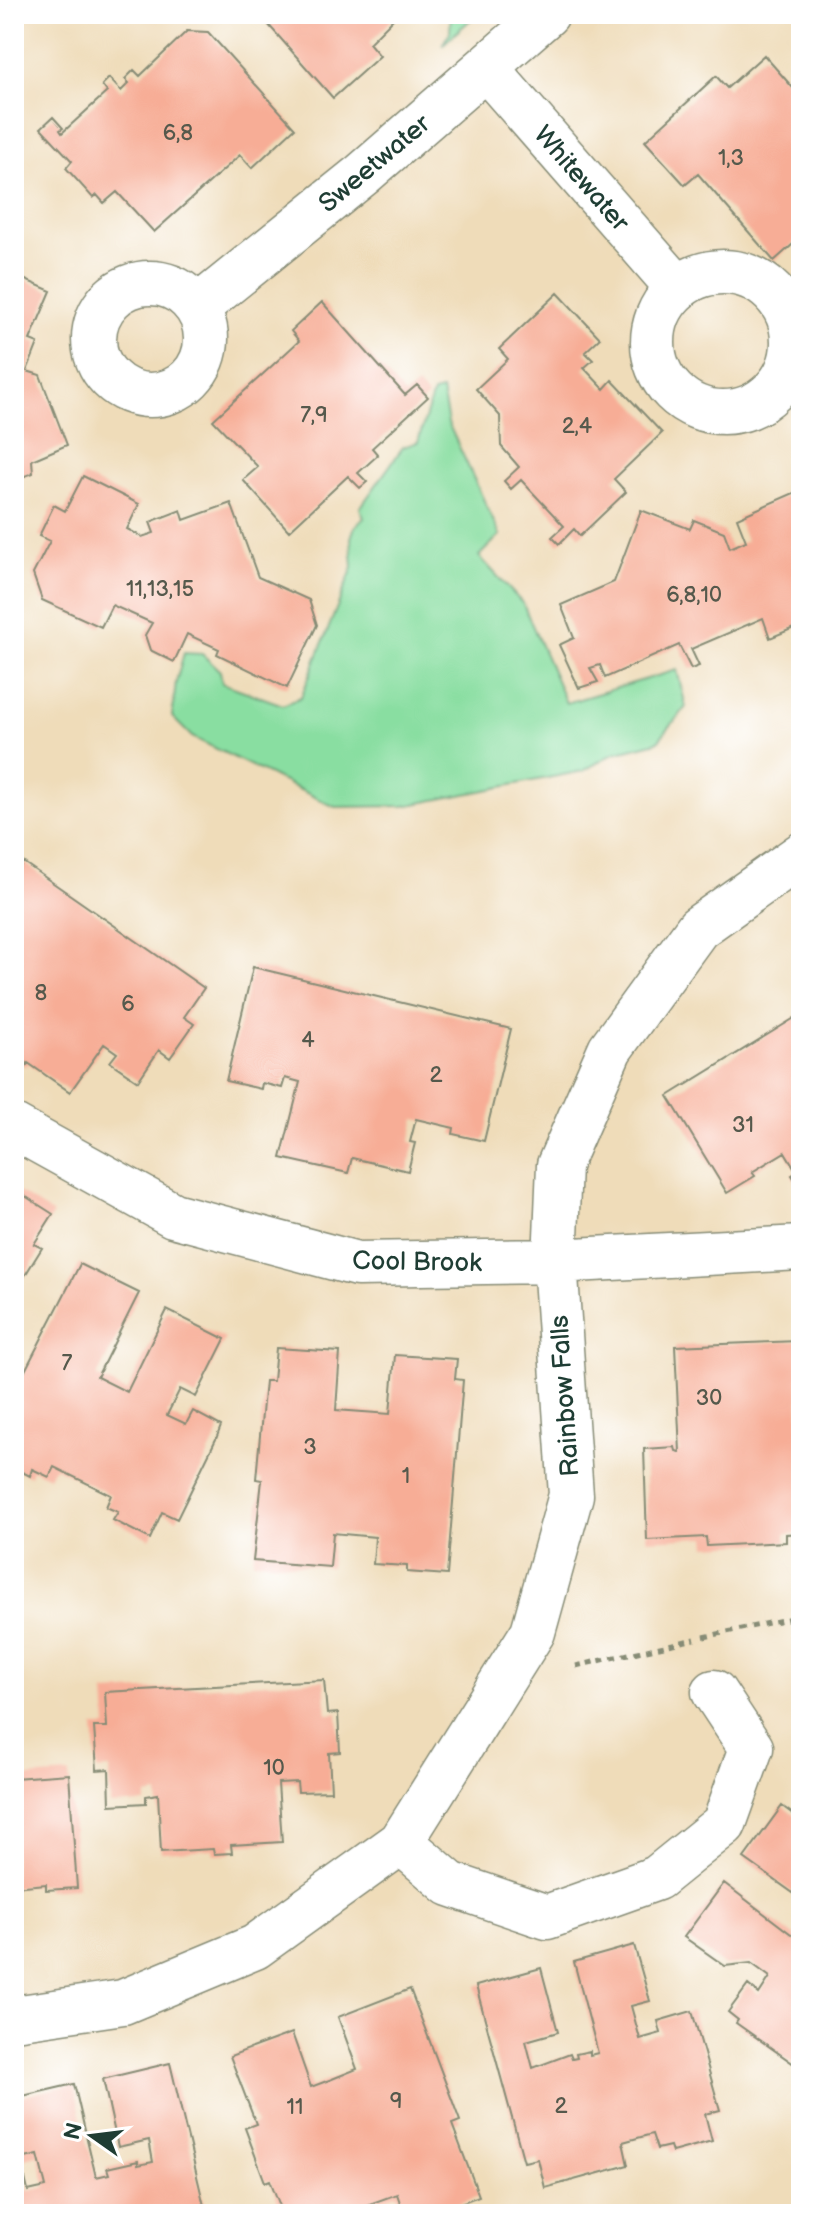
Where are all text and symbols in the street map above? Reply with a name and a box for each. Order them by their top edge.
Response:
street label: Sweetwater [313,108,437,220]
house number: 6,8 [163,120,193,147]
street label: Whitewater [527,120,636,239]
house number: 1,3 [718,145,744,172]
house number: 7,9 [300,402,328,429]
house number: 2,4 [562,413,593,440]
house number: 11,13,15 [126,576,194,603]
house number: 6,8,10 [666,582,722,609]
house number: 8 [35,980,47,1007]
house number: 6 [121,991,135,1018]
house number: 4 [301,1027,315,1054]
house number: 2 [430,1062,443,1089]
house number: 31 [732,1112,754,1139]
street label: Cool Brook [352,1246,482,1279]
street label: Rainbow Falls [544,1314,587,1478]
house number: 7 [62,1350,73,1377]
house number: 30 [696,1385,722,1412]
house number: 3 [303,1434,317,1461]
house number: 1 [402,1463,410,1490]
house number: 10 [263,1755,285,1782]
house number: 9 [390,2088,402,2115]
house number: 2 [555,2093,568,2120]
house number: 11 [286,2094,304,2121]
north arrow [52,2096,132,2176]
text: N [59,2120,89,2143]

